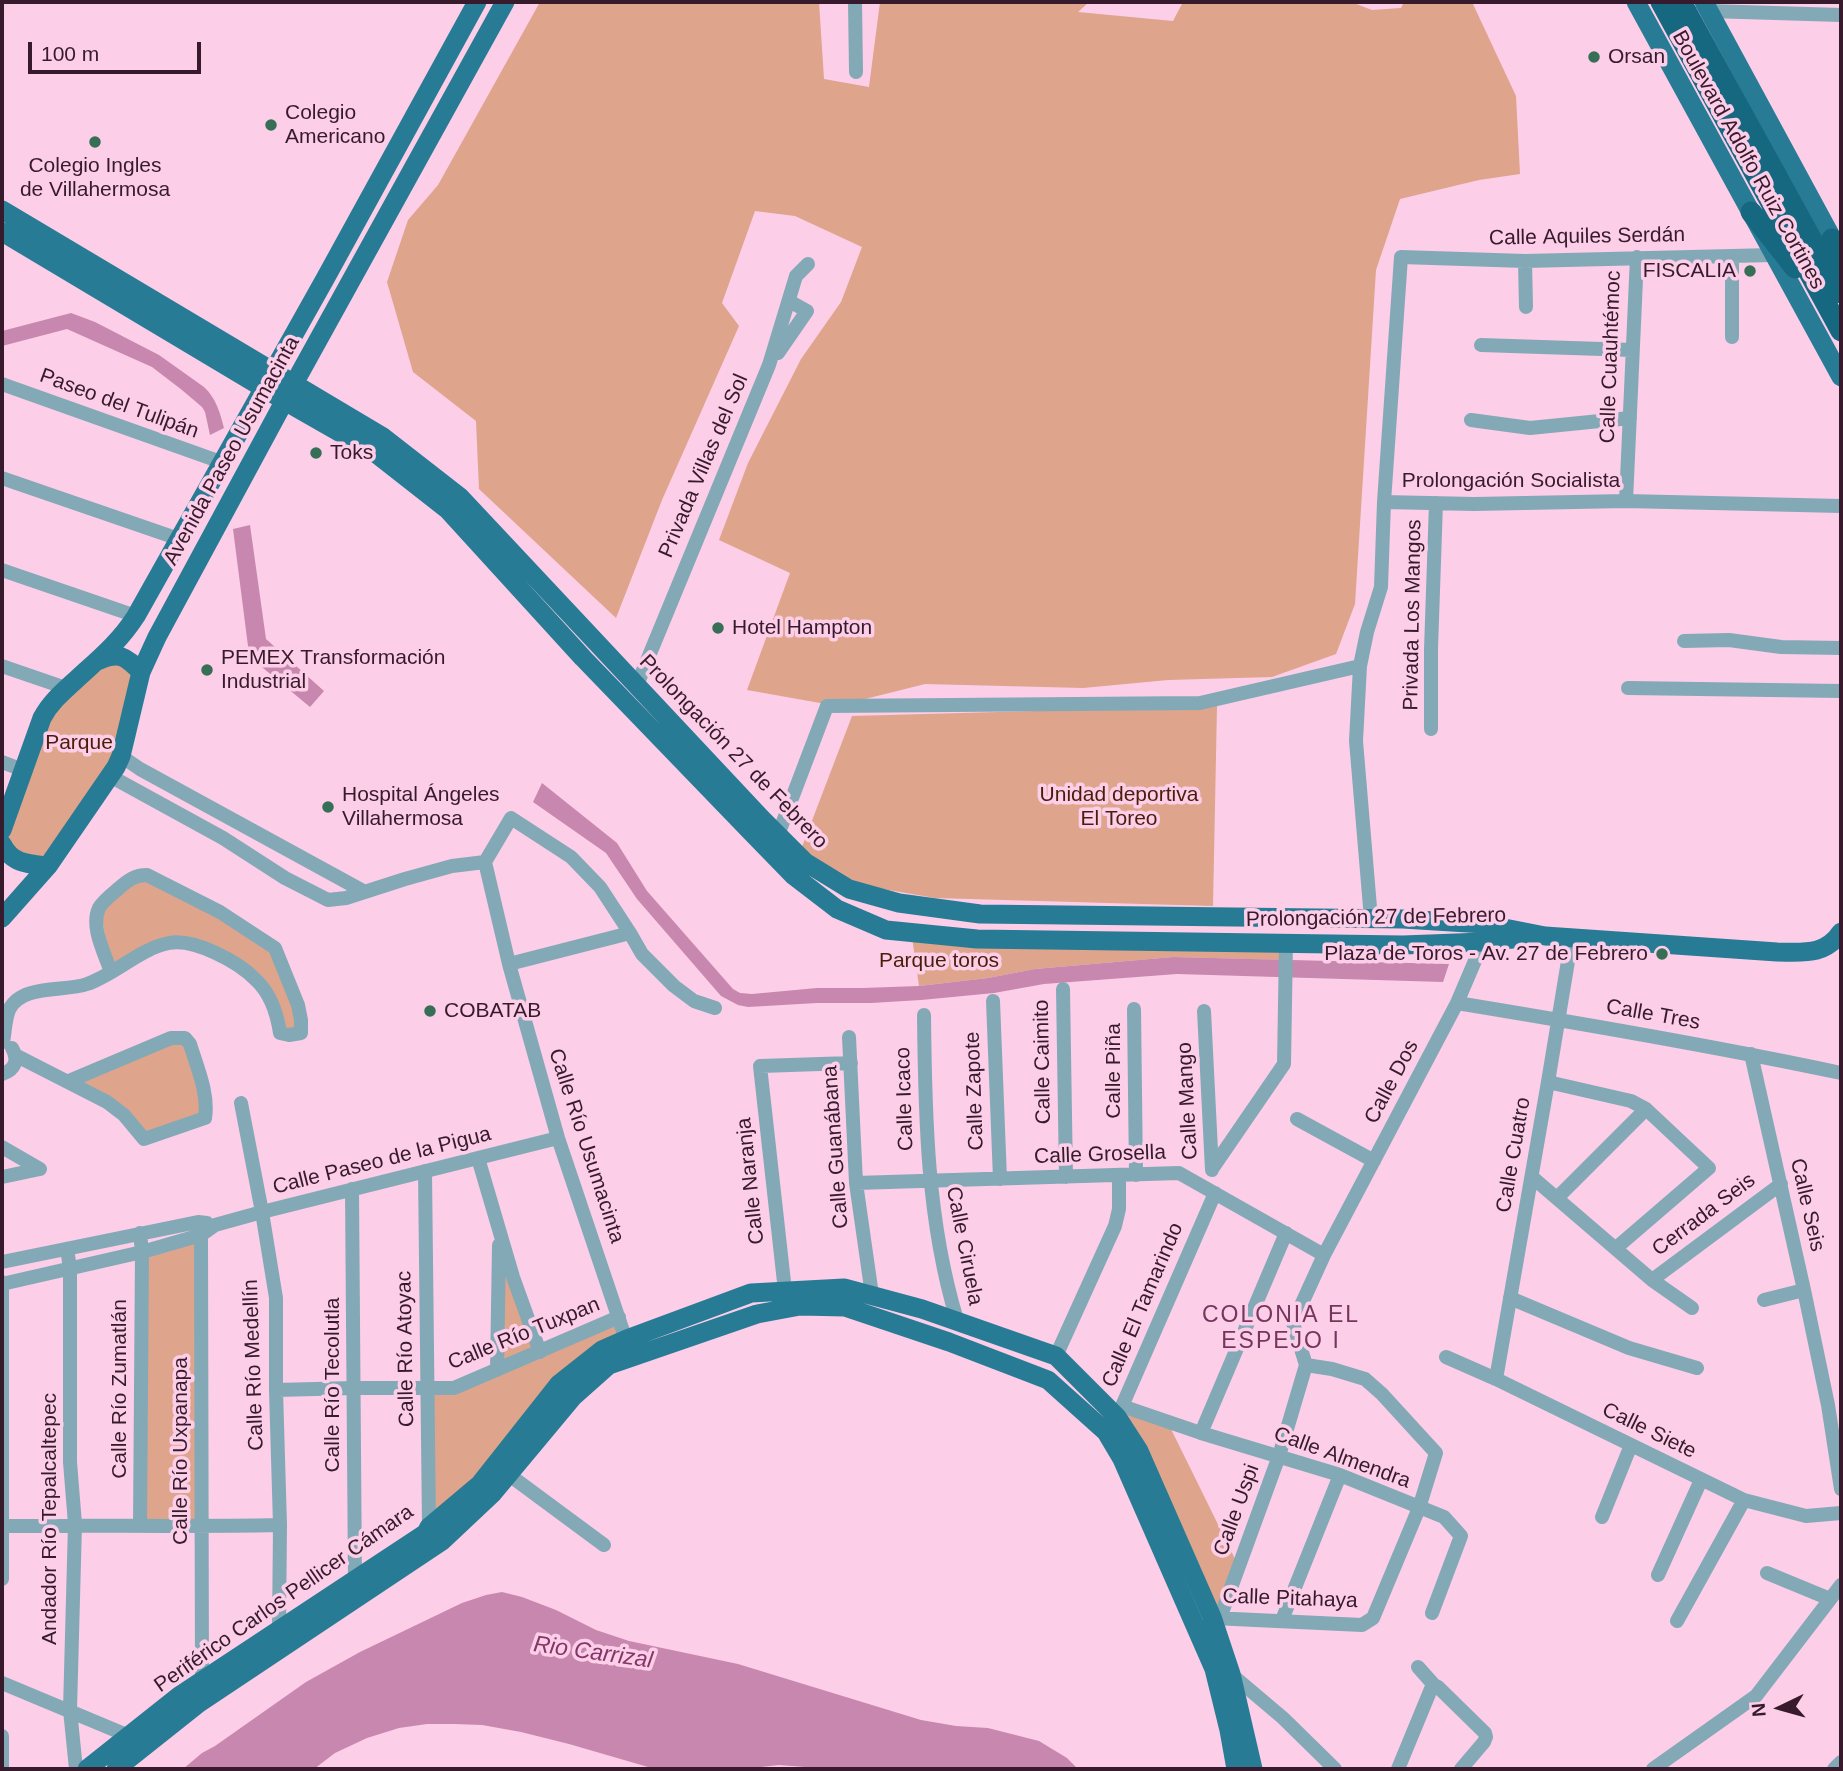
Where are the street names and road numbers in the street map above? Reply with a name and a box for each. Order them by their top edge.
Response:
street label: Boulevard Adolfo Ruiz Cortines [1666,26,1830,294]
street label: Calle Aquiles Serdán [1489,223,1685,251]
street label: Calle Cuauhtémoc [1595,270,1627,444]
street label: Avenida Paseo Usumacinta [159,332,305,570]
street label: Paseo del Tulipán [36,364,202,444]
street label: Privada Villas del Sol [654,370,754,562]
street label: Prolongación Socialista [1402,468,1620,494]
street label: Privada Los Mangos [1399,519,1427,711]
street label: Prolongación 27 de Febrero [634,650,832,854]
street label: Prolongación 27 de Febrero [1246,903,1506,933]
street label: Calle Tres [1604,994,1702,1036]
street label: Calle Caimito [1029,999,1057,1125]
street label: Calle Piña [1101,1023,1127,1119]
street label: Calle Zapote [960,1031,990,1151]
street label: Calle Dos [1360,1036,1424,1128]
street label: Calle Mango [1172,1041,1204,1161]
street label: Calle Río Usumacinta [543,1046,629,1246]
street label: Calle Icaco [891,1047,919,1151]
street label: Calle Guanábana [818,1065,854,1229]
street label: Calle Cuatro [1491,1095,1537,1215]
street label: Calle Naranja [732,1116,770,1246]
street label: Calle Paseo de la Pigua [270,1122,494,1200]
street label: Calle Grosella [1034,1140,1166,1170]
street label: Calle Seis [1784,1156,1830,1254]
street label: Cerrada Seis [1647,1168,1761,1262]
street label: Calle Ciruela [940,1185,988,1307]
street label: Calle El Tamarindo [1097,1219,1189,1391]
street label: Calle Río Atoyac [392,1271,420,1427]
street label: Calle Río Medellín [238,1279,270,1451]
street label: Calle Río Tuxpan [444,1292,604,1376]
street label: Calle Río Tecolutla [320,1297,346,1473]
street label: Calle Río Zumatlán [107,1299,133,1479]
street label: Calle Río Uxpanapa [168,1357,194,1545]
street label: Andador Río Tepalcaltepec [37,1393,63,1645]
street label: Calle Siete [1598,1397,1700,1465]
street label: Calle Almendra [1270,1422,1414,1494]
street label: Calle Uspi [1209,1461,1265,1559]
street label: Periférico Carlos Pellicer Cámara [150,1500,418,1698]
street label: Calle Pitahaya [1222,1584,1358,1614]

